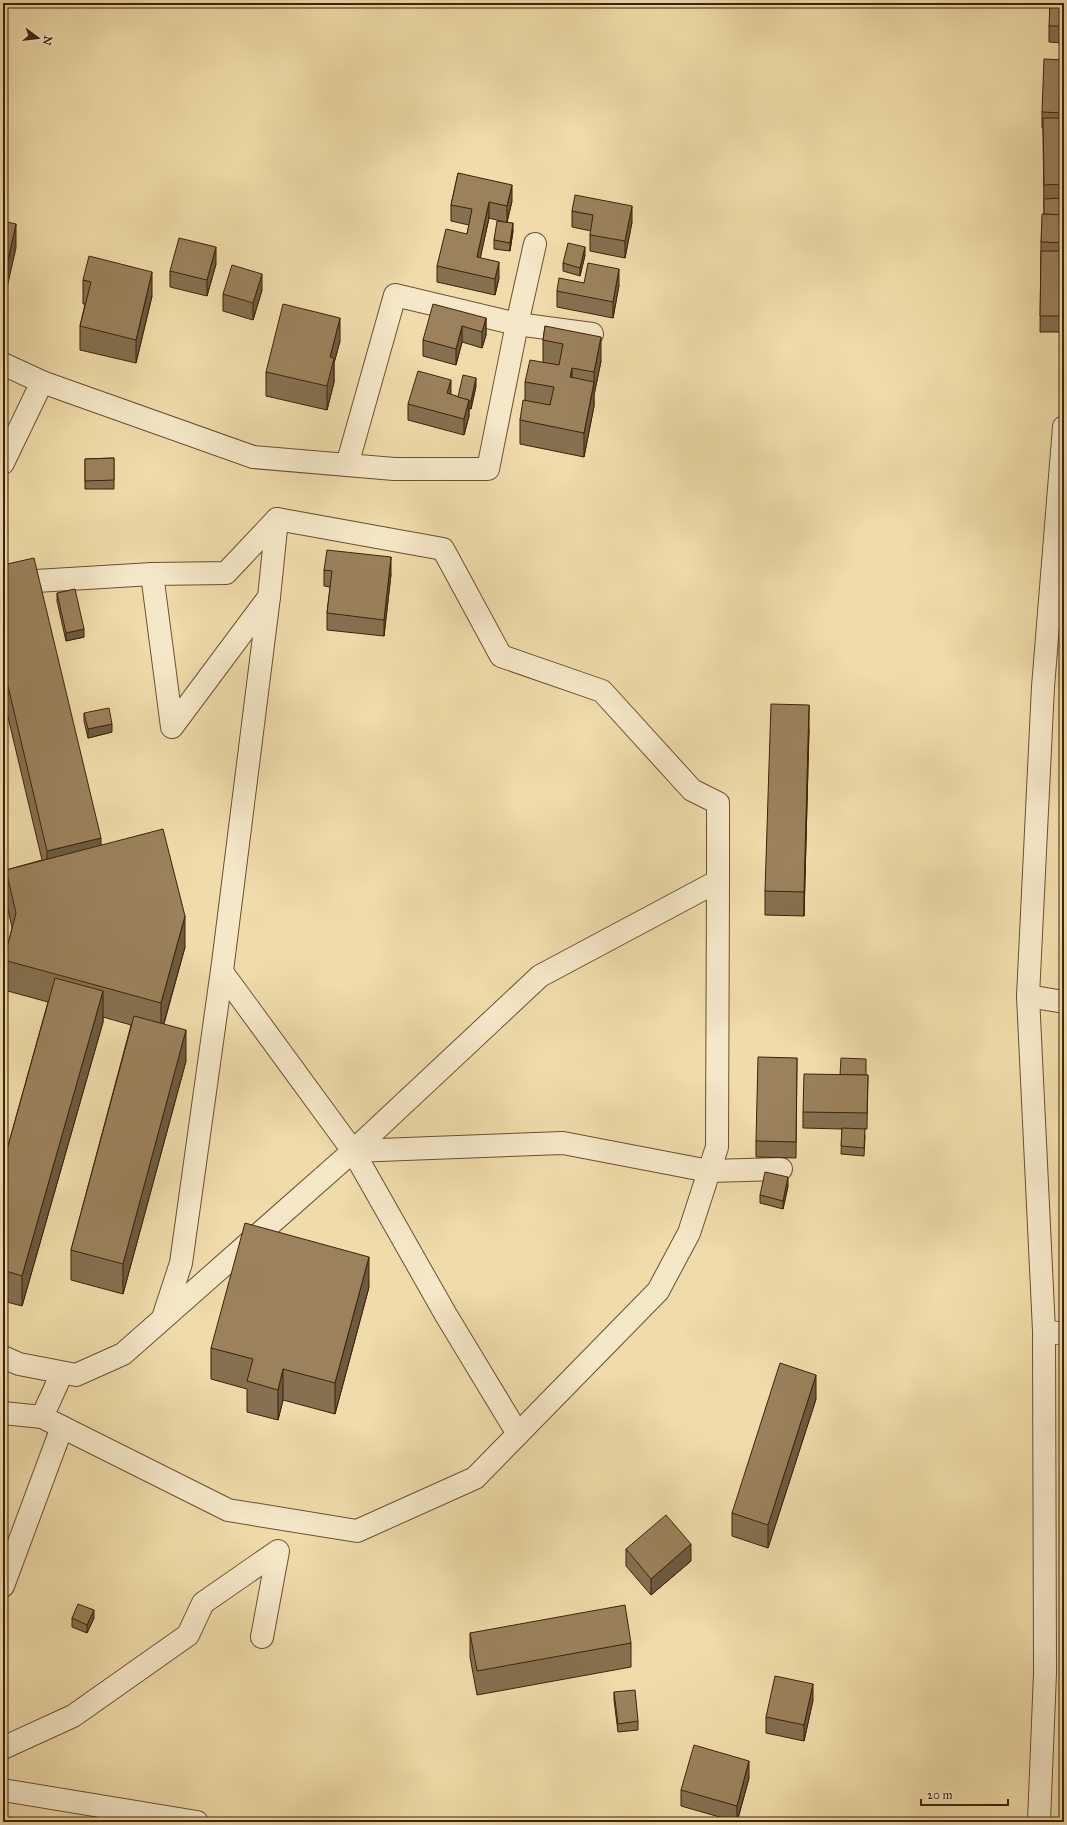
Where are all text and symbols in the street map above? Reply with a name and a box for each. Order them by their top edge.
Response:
north arrow [18,18,58,58]
text: N [40,34,55,47]
scale bar [921,1781,1008,1807]
text: 20 m [927,1788,953,1802]

